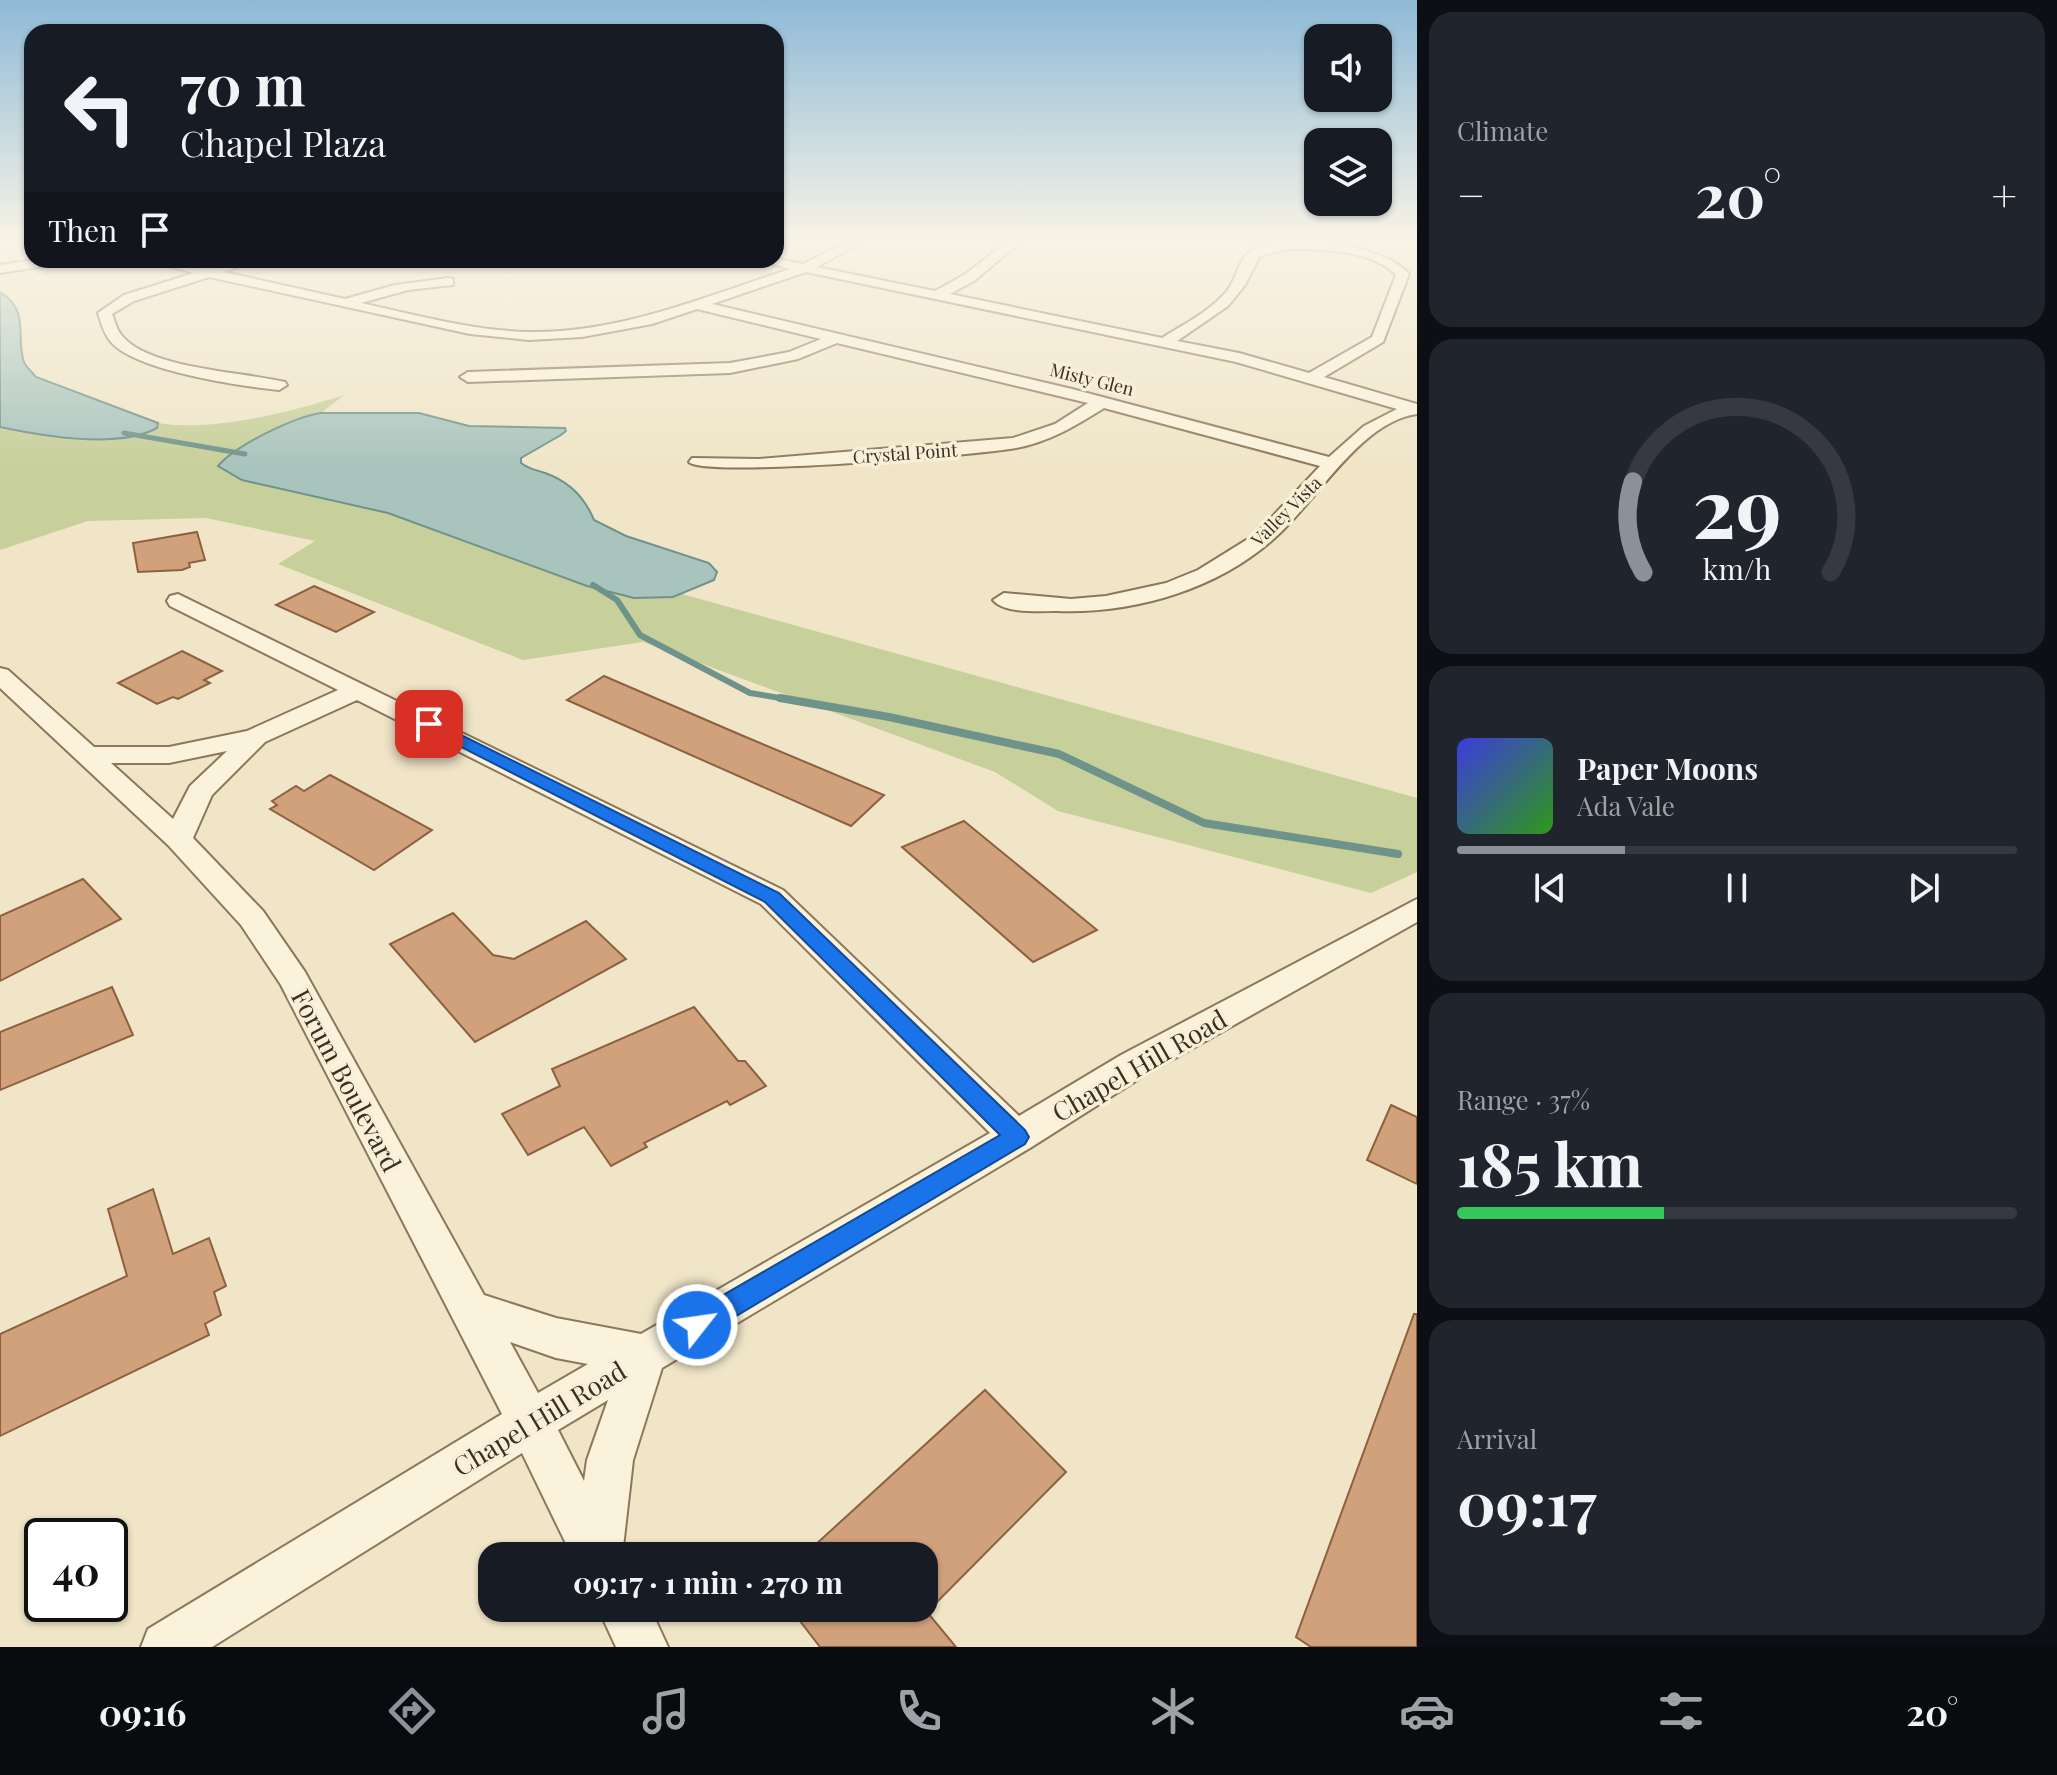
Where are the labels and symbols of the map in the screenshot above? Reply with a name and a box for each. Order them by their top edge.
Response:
street label: Misty Glen [1047,357,1137,401]
street label: Crystal Point [852,437,959,469]
street label: Valley Vista [1245,471,1326,552]
pin [395,690,463,758]
street label: Forum Boulevard [284,983,410,1177]
street label: Chapel Hill Road [1045,1001,1233,1129]
position arrow [655,1283,739,1367]
street label: Chapel Hill Road [446,1353,632,1483]
speed limit sign: 40 [24,1518,128,1622]

